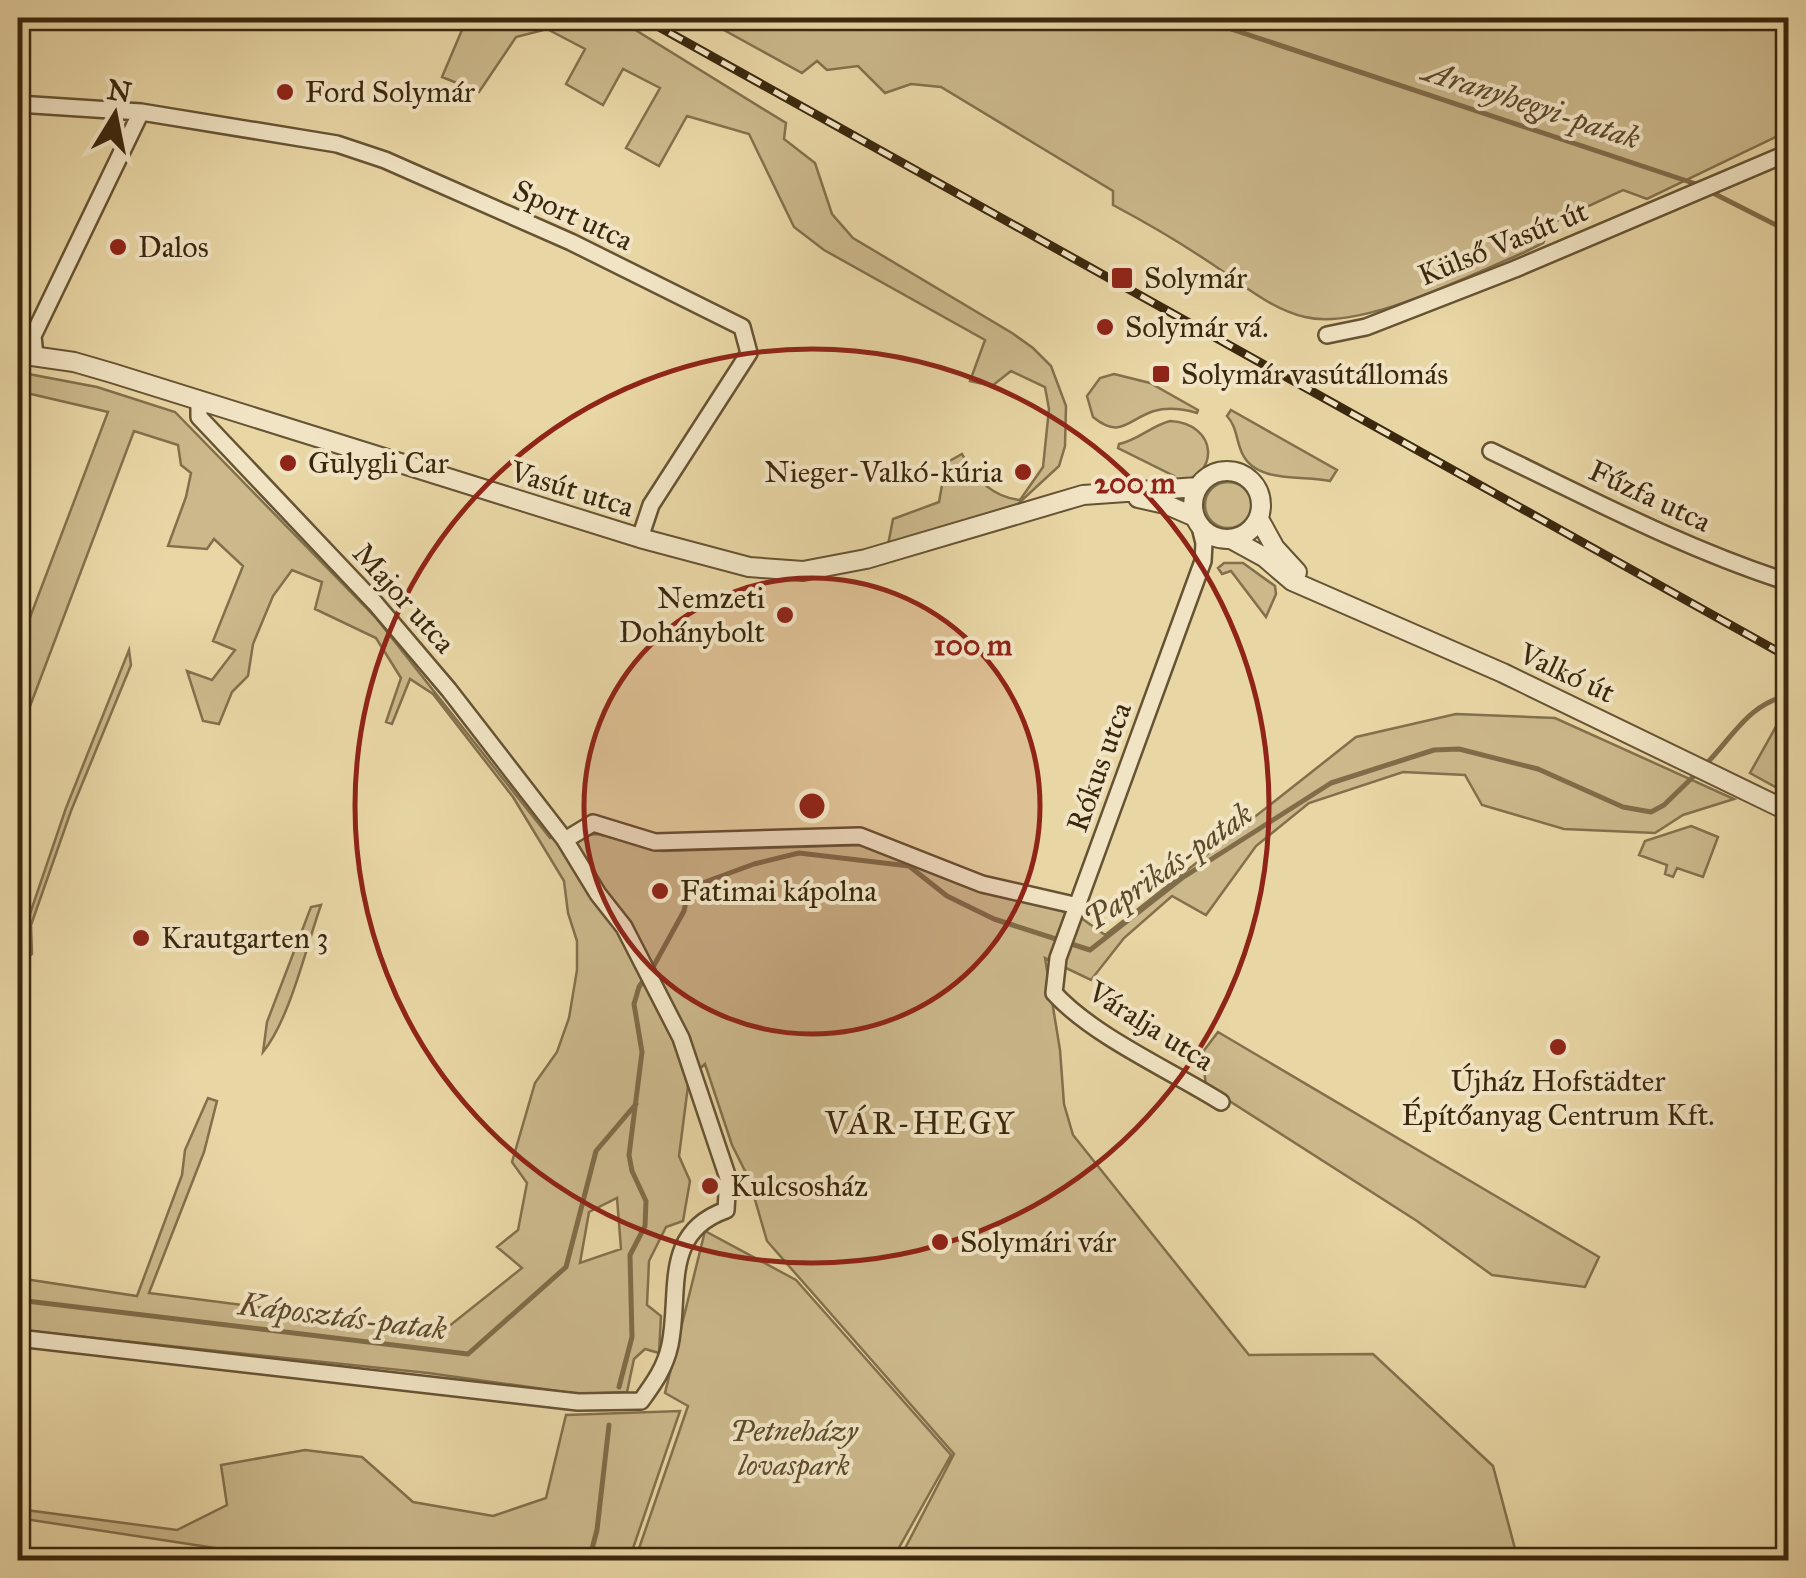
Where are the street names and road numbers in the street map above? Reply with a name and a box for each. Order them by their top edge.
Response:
street label: Sport utca [507,172,639,258]
street label: Külső Vasút út [1413,193,1593,293]
street label: Fűzfa utca [1583,452,1717,540]
street label: Vasút utca [505,453,638,525]
street label: Major utca [345,535,463,661]
street label: Valkó út [1513,635,1621,711]
street label: Rókus utca [1059,697,1139,837]
street label: Váralja utca [1081,973,1221,1079]

